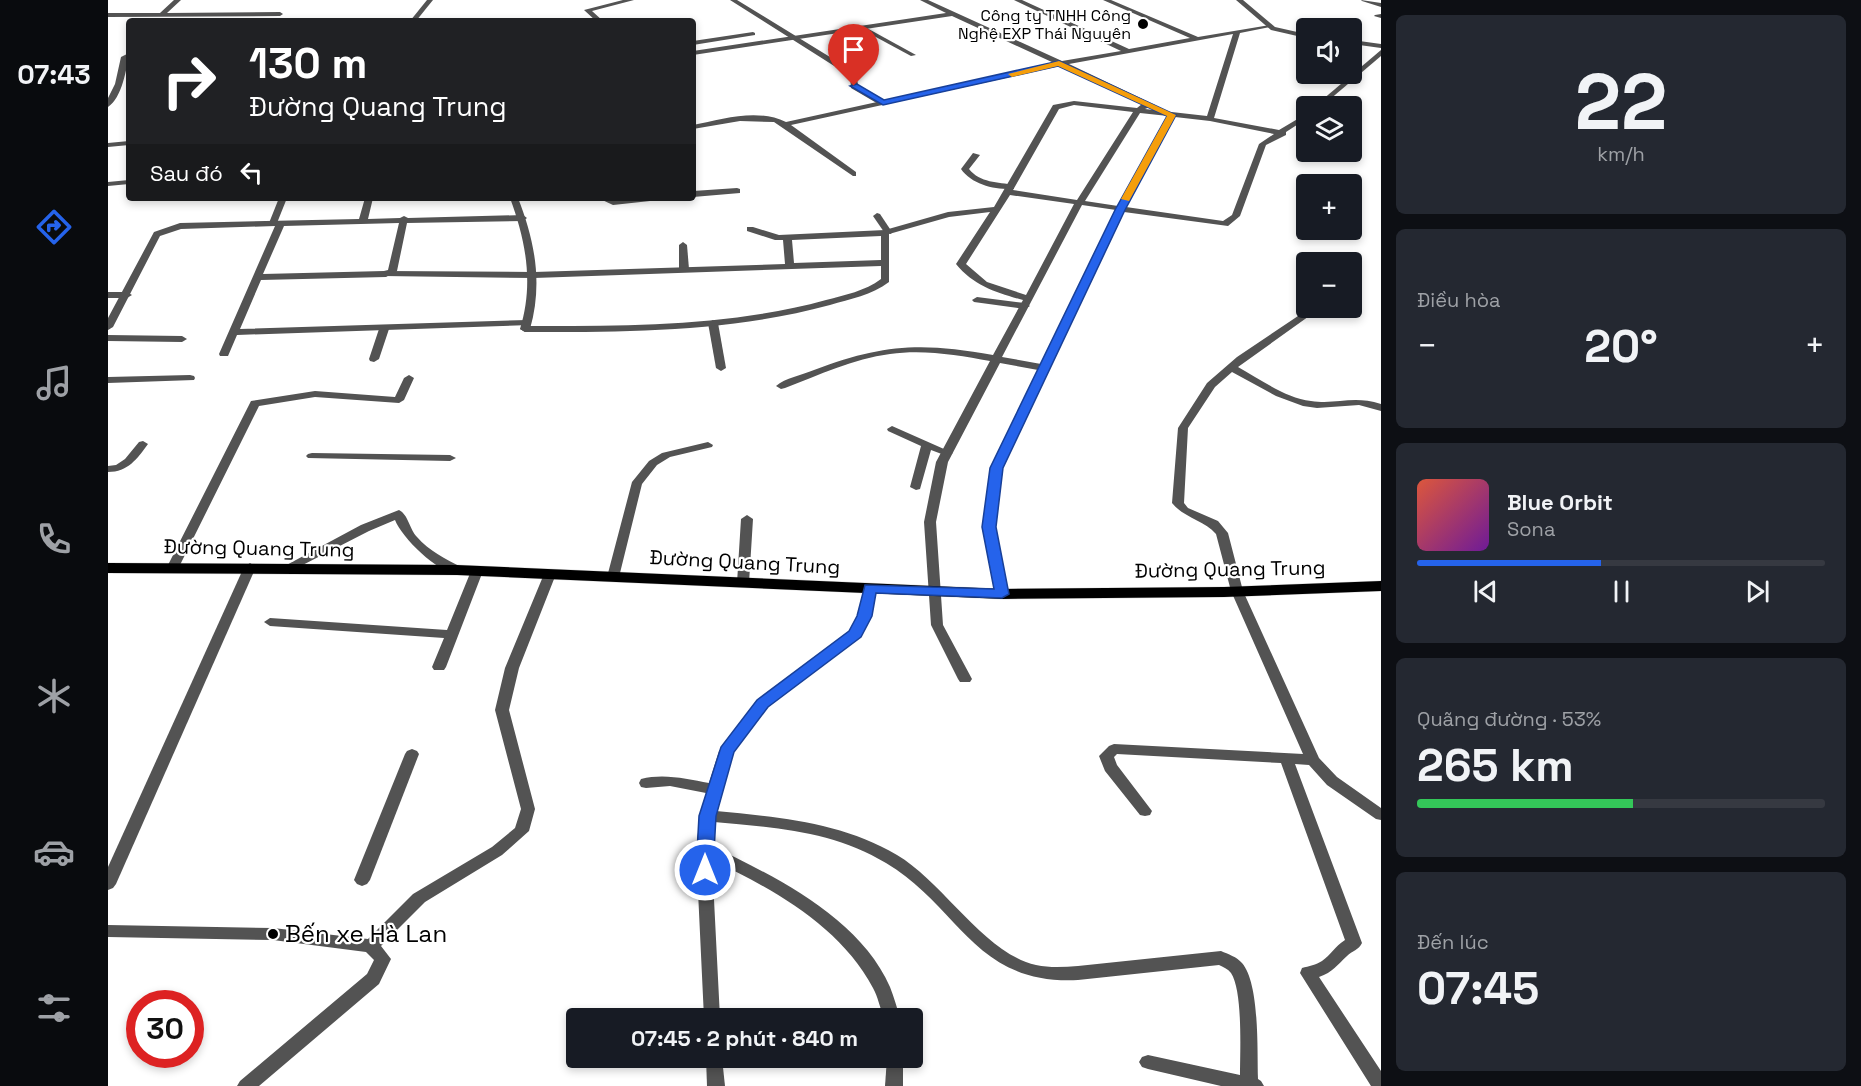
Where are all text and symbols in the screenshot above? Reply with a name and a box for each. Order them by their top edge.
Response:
place label: Công ty TNHH Công Nghệ EXP Thái Nguyên [958,5,1131,44]
marker: Công ty TNHH Công Nghệ EXP Thái Nguyên [1136,17,1150,31]
map controls [1296,18,1362,318]
button: sound [1296,18,1362,84]
pin [828,24,879,86]
icon: arrive [837,33,870,66]
text: 130 m [249,37,367,90]
icon: right [150,42,228,120]
text: 22 [1575,52,1667,152]
text: 07:43 [17,57,91,92]
text: Đường Quang Trung [249,89,507,124]
button: layers [1296,96,1362,162]
text: km/h [1597,141,1645,167]
icon: left [235,156,268,189]
text: Sau đó [150,159,223,187]
button: + [1296,174,1362,240]
icon: directions [33,206,75,248]
button: − [1296,252,1362,318]
text: Điều hòa [1417,287,1501,313]
text: 20° [1584,318,1658,375]
text: − [1417,325,1437,367]
text: + [1805,325,1825,367]
icon: music [33,362,75,404]
text: Blue Orbit [1507,488,1613,516]
text: Sona [1507,516,1555,542]
icon: phone [33,518,75,560]
street label: Đường Quang Trung [163,533,355,563]
street label: Đường Quang Trung [649,544,841,580]
street label: Đường Quang Trung [1134,554,1326,584]
icon: previous [1469,575,1502,608]
icon: pause [1605,575,1638,608]
icon: next [1741,575,1774,608]
icon: climate [33,675,75,717]
text: Quãng đường · 53% [1417,706,1601,732]
text: 265 km [1417,737,1574,794]
icon: car [33,831,75,873]
position arrow [673,838,737,902]
place label: Bến xe Hà Lan [285,918,447,949]
marker: Bến xe Hà Lan [266,927,280,941]
text: Đến lúc [1417,929,1489,955]
text: 07:45 [1417,960,1539,1017]
icon: filters [33,987,75,1029]
speed limit sign: 30 [126,990,204,1068]
text: 07:45 · 2 phút · 840 m [631,1024,858,1052]

